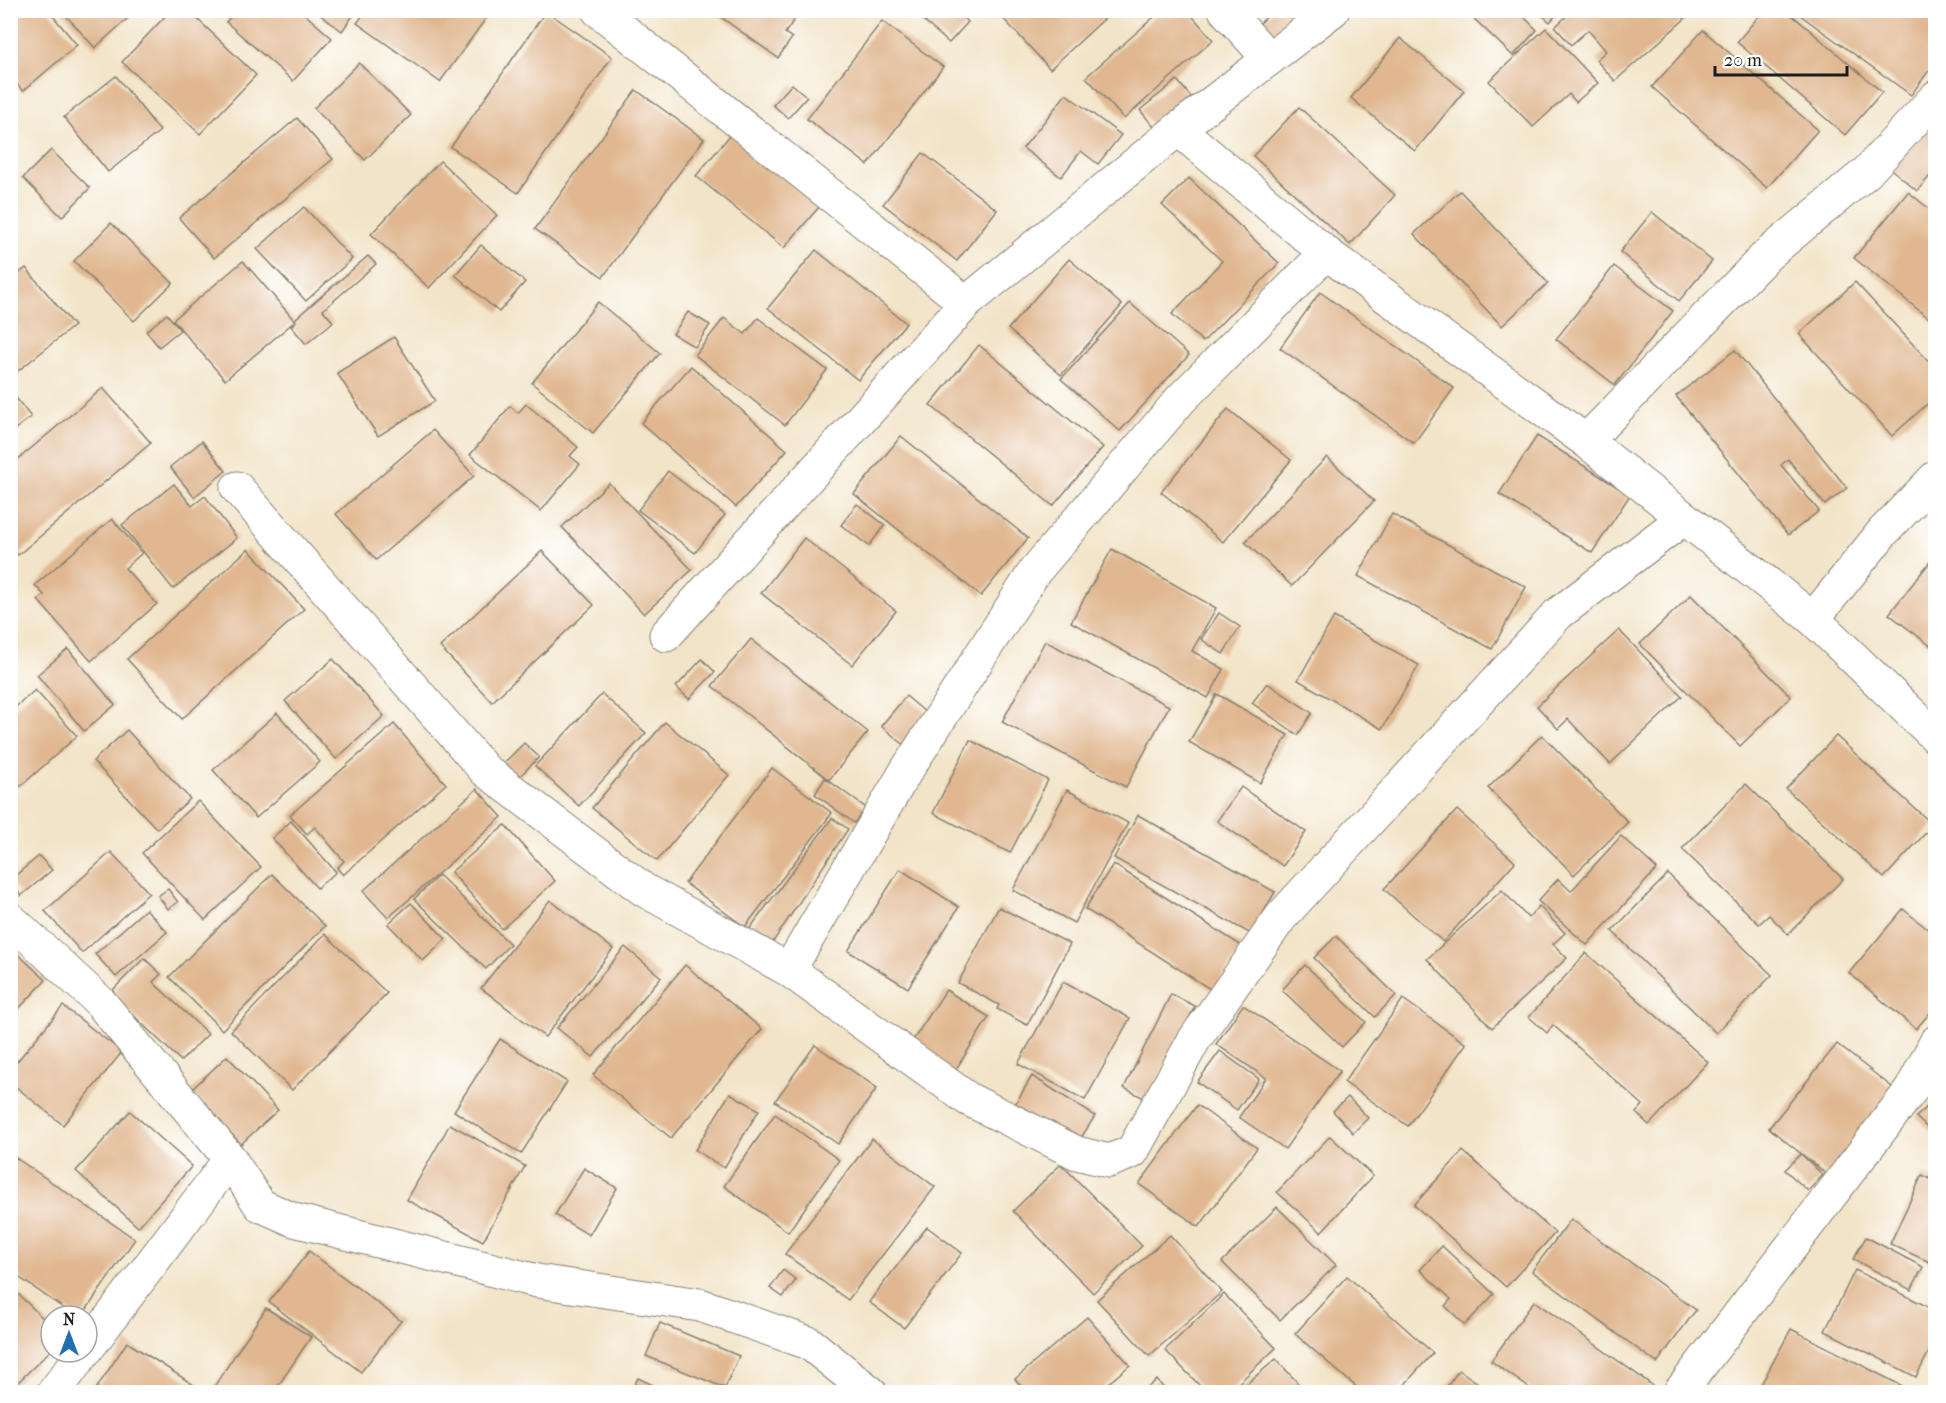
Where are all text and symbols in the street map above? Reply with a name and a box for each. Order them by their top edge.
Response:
scale bar [1715,39,1847,77]
text: 20 m [1724,50,1762,71]
north arrow [39,1304,99,1364]
text: N [63,1310,76,1329]

